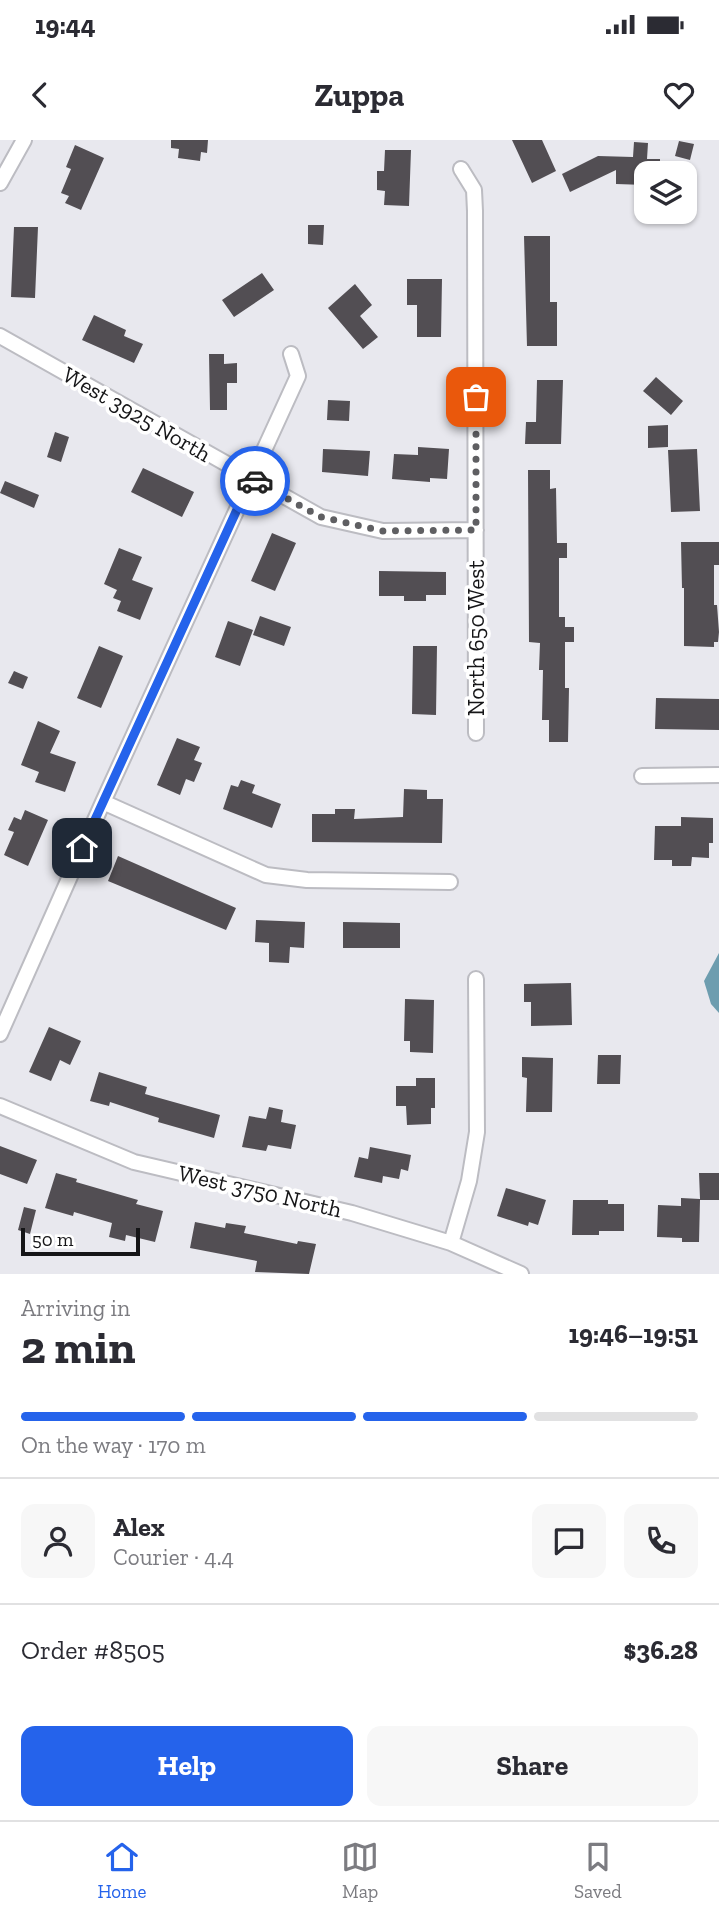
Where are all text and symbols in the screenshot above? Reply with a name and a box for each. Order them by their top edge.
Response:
text: 19:44 [35,9,96,41]
icon: back [21,76,59,114]
text: Zuppa [315,76,404,114]
icon: heart [660,76,698,114]
map controls [634,161,697,224]
button: layers [634,161,697,224]
street label: West 3925 North [58,360,216,468]
pin [446,367,506,427]
icon: bag [457,378,495,416]
courier [220,446,290,516]
icon: car [236,462,274,500]
street label: North 650 West [462,560,490,716]
pin [52,818,112,878]
icon: home [63,829,101,867]
street label: West 3750 North [176,1159,344,1223]
scale bar [21,1225,140,1257]
text: 50 m [32,1228,73,1251]
text: Arriving in [21,1294,130,1322]
text: 19:46–19:51 [568,1318,698,1350]
text: 2 min [21,1320,136,1375]
text: On the way · 170 m [21,1431,206,1459]
button: person [21,1504,95,1578]
button: chat [532,1504,606,1578]
button: phone [624,1504,698,1578]
text: Alex [113,1511,165,1543]
text: Courier · 4.4 [113,1543,234,1571]
text: Order #8505 [21,1634,165,1666]
text: $36.28 [624,1634,698,1666]
button: Help [21,1726,353,1806]
button: Share [367,1726,698,1806]
tab: Home [97,1838,146,1903]
tab: Map [341,1838,379,1903]
tab: Saved [574,1838,622,1903]

